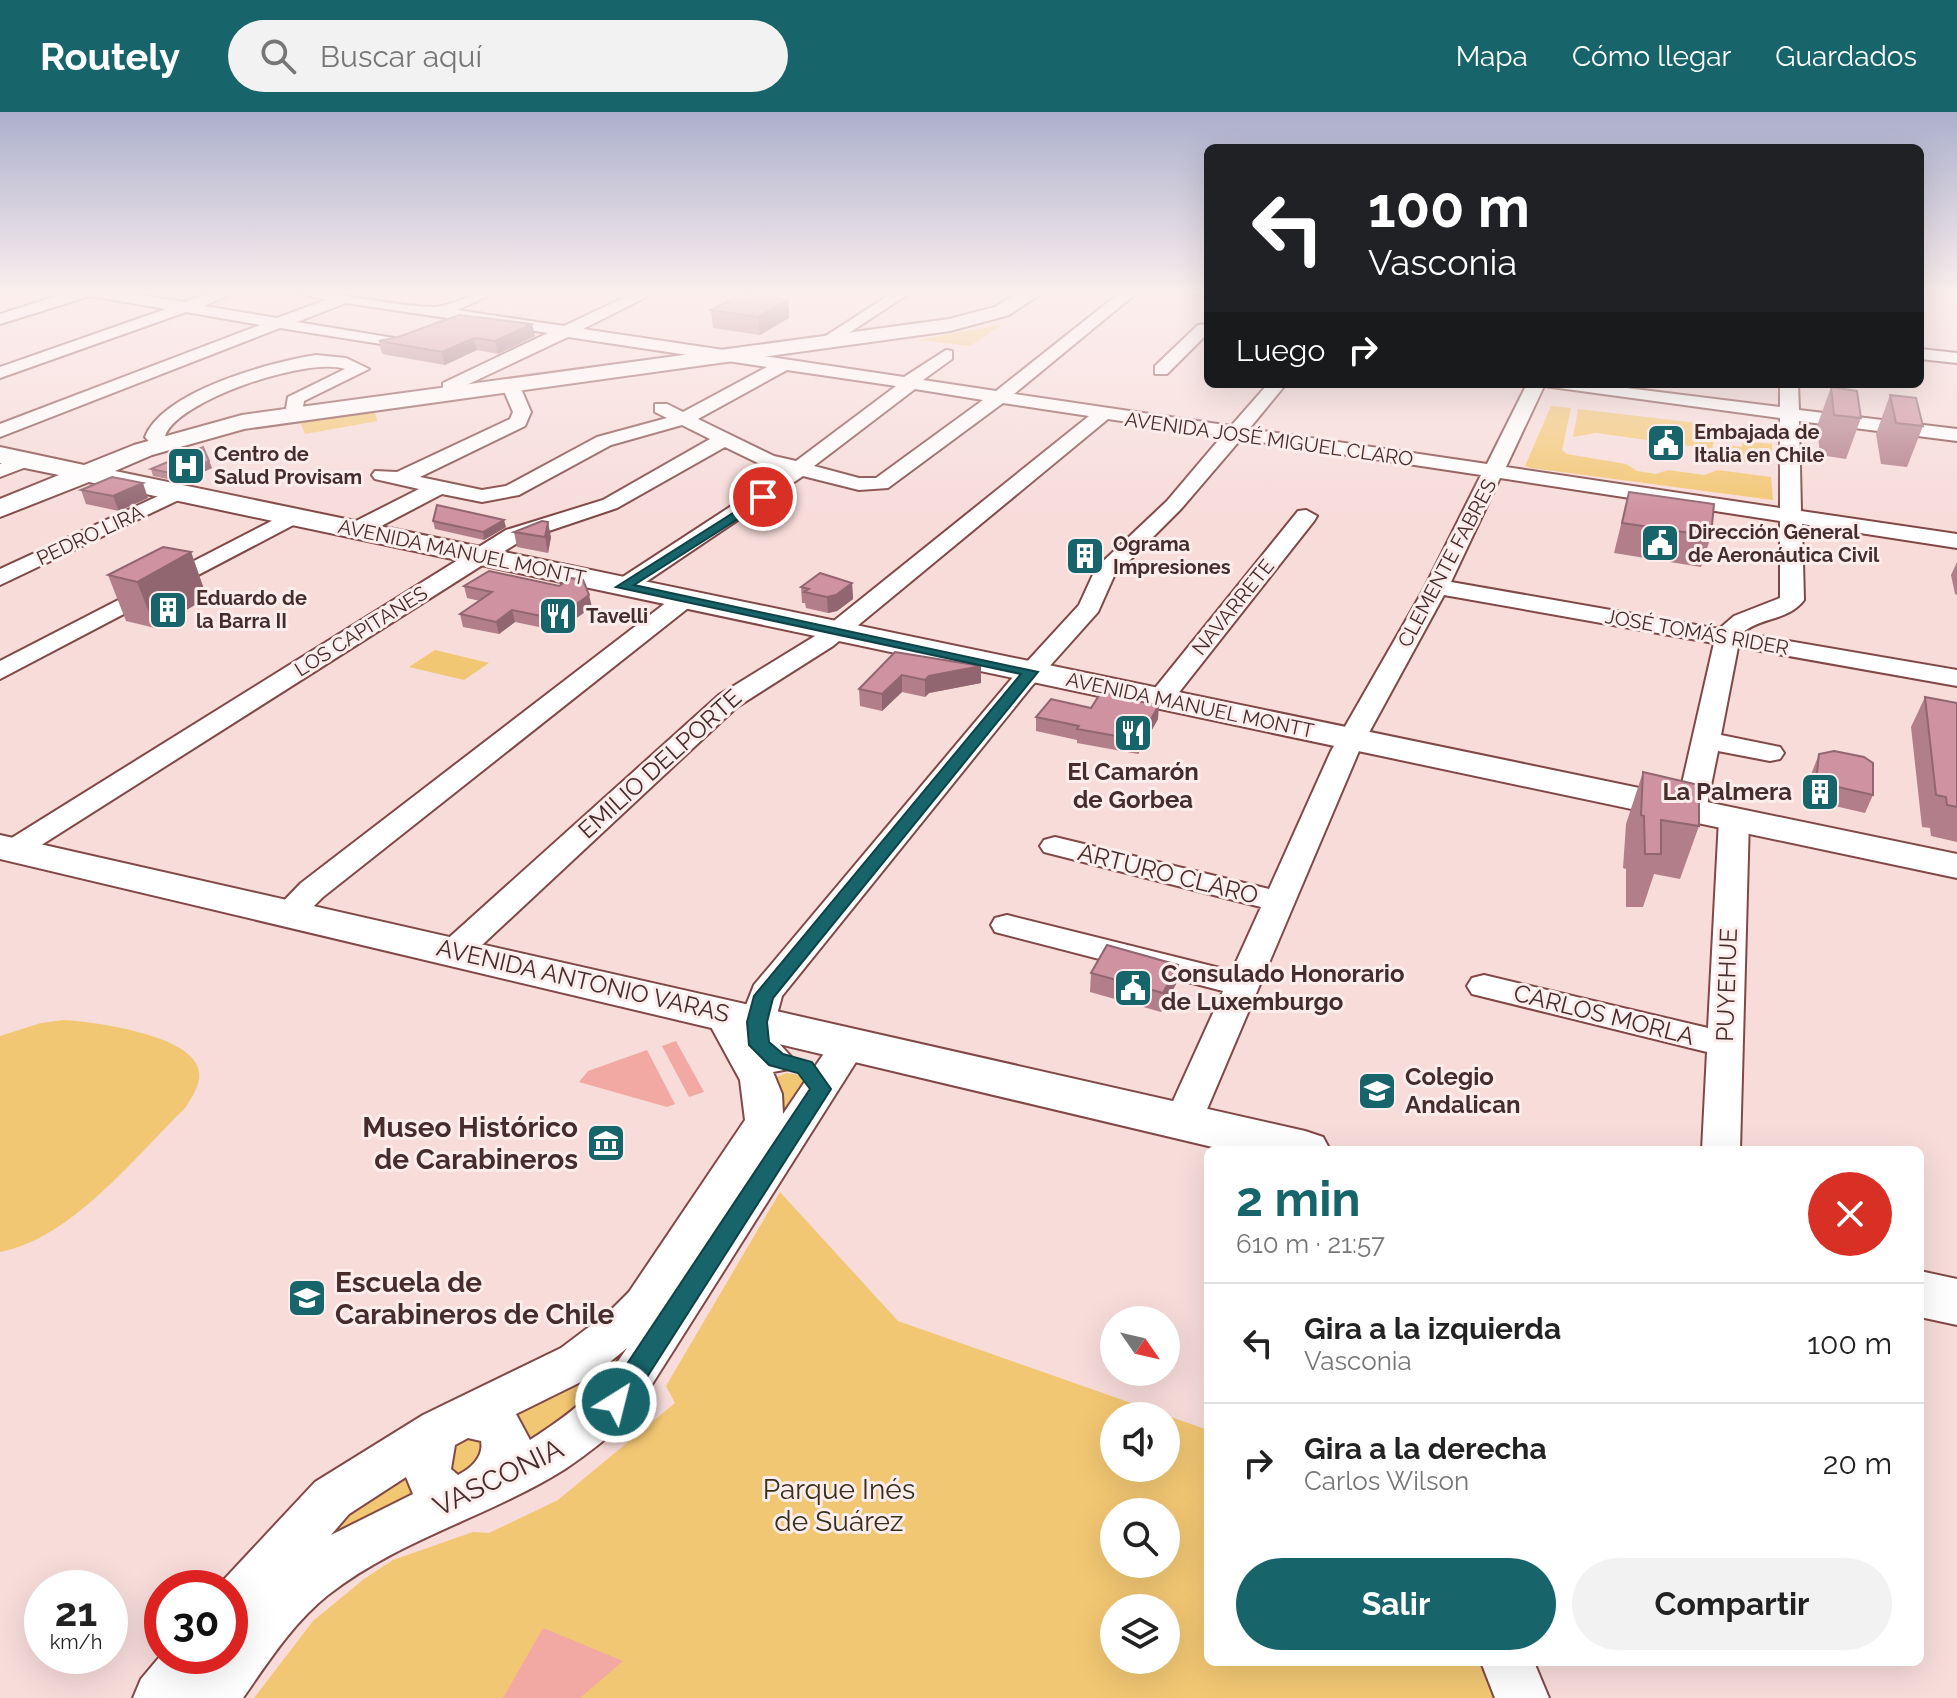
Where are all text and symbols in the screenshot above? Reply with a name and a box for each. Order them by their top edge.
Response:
search box [228,20,788,92]
text: Routely [40,34,180,79]
icon: search [256,34,300,78]
text: Buscar aquí [320,39,482,74]
text: Mapa [1456,40,1528,73]
text: Cómo llegar [1572,40,1731,73]
text: Guardados [1775,40,1917,73]
text: 100 m [1368,174,1530,240]
icon: left [1236,176,1340,280]
text: Vasconia [1368,241,1517,283]
icon: right [1341,328,1385,372]
text: Luego [1236,333,1325,368]
street label: AVENIDA JOSÉ MIGUEL CLARO [1123,407,1415,471]
place label: Embajada de Italia en Chile [1694,420,1825,467]
public building icon: Embajada de Italia en Chile [1645,422,1687,464]
place label: Centro de Salud Provisam [214,442,362,489]
hospital icon: Centro de Salud Provisam [165,445,207,487]
pin [729,463,797,531]
icon: arrive [741,475,785,519]
street label: CLEMENTE FABRES [1393,475,1501,651]
street label: PEDRO LIRA [33,500,148,570]
street label: AVENIDA MANUEL MONTT [336,514,588,590]
place label: Dirección General de Aeronáutica Civil [1688,520,1880,567]
public building icon: Dirección General de Aeronáutica Civil [1639,522,1681,564]
place label: Ograma Impresiones [1113,532,1231,579]
building icon: Ograma Impresiones [1064,535,1106,577]
street label: NAVARRETE [1187,554,1279,660]
street label: LOS CAPITANES [290,581,432,681]
place label: Eduardo de la Barra II [196,586,307,633]
building icon: Eduardo de la Barra II [147,589,189,631]
restaurant icon: Tavelli [537,595,579,637]
place label: Tavelli [586,604,648,628]
street label: JOSÉ TOMÁS RIDER [1603,604,1791,660]
street label: AVENIDA MANUEL MONTT [1064,667,1316,743]
street label: EMILIO DELPORTE [572,683,747,844]
restaurant icon: El Camarón de Gorbea [1112,712,1154,754]
place label: El Camarón de Gorbea [1067,757,1199,814]
building icon: La Palmera [1799,771,1841,813]
place label: La Palmera [1663,777,1792,806]
street label: ARTURO CLARO [1075,837,1261,910]
street label: PUYEHUE [1710,928,1743,1042]
street label: AVENIDA ANTONIO VARAS [434,933,732,1028]
place label: Consulado Honorario de Luxemburgo [1161,959,1405,1016]
public building icon: Consulado Honorario de Luxemburgo [1112,967,1154,1009]
street label: CARLOS MORLA [1511,978,1697,1051]
place label: Colegio Andalican [1405,1062,1520,1119]
school or university icon: Colegio Andalican [1356,1070,1398,1112]
place label: Museo Histórico de Carabineros [362,1111,578,1176]
museum icon: Museo Histórico de Carabineros [585,1122,627,1164]
text: 2 min [1236,1171,1361,1227]
button: close [1808,1172,1892,1256]
text: 610 m · 21:57 [1236,1229,1385,1259]
place label: Escuela de Carabineros de Chile [335,1266,615,1331]
school or university icon: Escuela de Carabineros de Chile [286,1277,328,1319]
north arrow [1100,1306,1180,1386]
map controls [1100,1306,1180,1674]
text: Gira a la izquierda [1304,1311,1561,1346]
icon: left [1236,1321,1280,1365]
text: 100 m [1807,1326,1892,1361]
text: Vasconia [1304,1346,1412,1376]
position arrow [574,1360,658,1444]
button: sound [1100,1402,1180,1482]
text: Gira a la derecha [1304,1431,1547,1466]
street label: VASCONIA [428,1432,569,1523]
icon: right [1236,1441,1280,1485]
text: 20 m [1823,1446,1892,1481]
text: Carlos Wilson [1304,1466,1469,1496]
park label: Parque Inés de Suárez [763,1473,915,1538]
button: search [1100,1498,1180,1578]
button: Salir [1236,1558,1556,1650]
button: Compartir [1572,1558,1892,1650]
speed limit sign: 30 [144,1570,248,1674]
text: 21 [55,1588,97,1635]
button: layers [1100,1594,1180,1674]
text: km/h [50,1630,102,1654]

